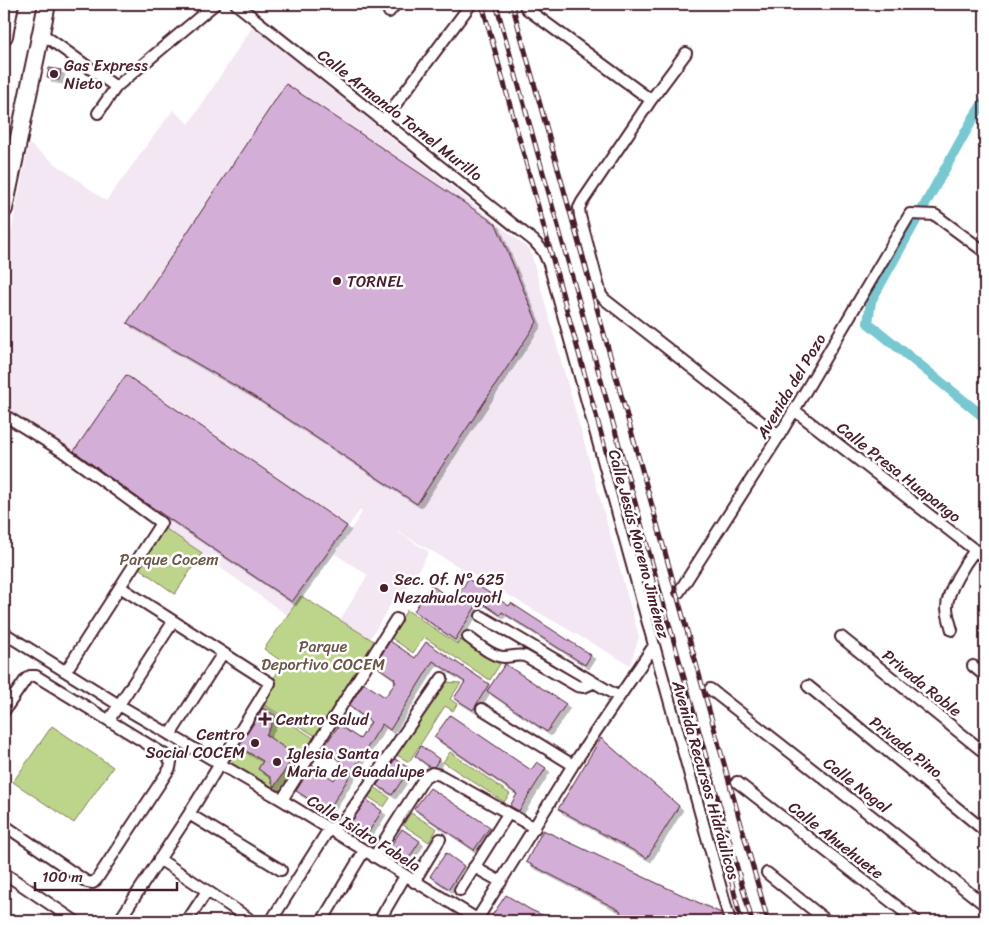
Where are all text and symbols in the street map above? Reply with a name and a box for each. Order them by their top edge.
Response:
street label: Calle Armando Tornel Murillo [311,41,489,189]
place label: Gas Express Nieto [64,51,148,98]
marker: Gas Express Nieto [48,68,60,80]
place label: TORNEL [347,267,404,296]
marker: TORNEL [331,275,343,287]
street label: Avenida del Pozo [748,328,834,445]
street label: Calle Presa Huapango [830,414,968,530]
street label: Calle Jesús Moreno Jiménez [600,446,678,642]
park label: Parque Cocem [119,545,219,574]
place label: Sec. Of. N° 625 Nezahualcoyotl [394,565,505,612]
marker: Sec. Of. N° 625 Nezahualcoyotl [378,582,390,594]
park label: Parque Deportivo COCEM [261,632,385,679]
street label: Privada Roble [875,641,969,725]
street label: Avenida Recursos Hidráulicos [663,676,748,883]
place label: Centro Salud [276,705,370,734]
street label: Privada Pino [863,708,949,786]
marker: Centro Salud [258,712,272,726]
place label: Centro Social COCEM [146,720,245,767]
marker: Centro Social COCEM [249,737,261,749]
place label: Iglesia Santa Maria de Guadalupe [286,739,425,786]
street label: Calle Nogal [817,749,898,821]
marker: Iglesia Santa Maria de Guadalupe [271,756,283,768]
street label: Calle Isidro Fabela [301,786,427,880]
street label: Calle Ahuehuete [782,793,890,887]
scale bar [35,860,178,892]
text: 100 m [42,864,83,890]

